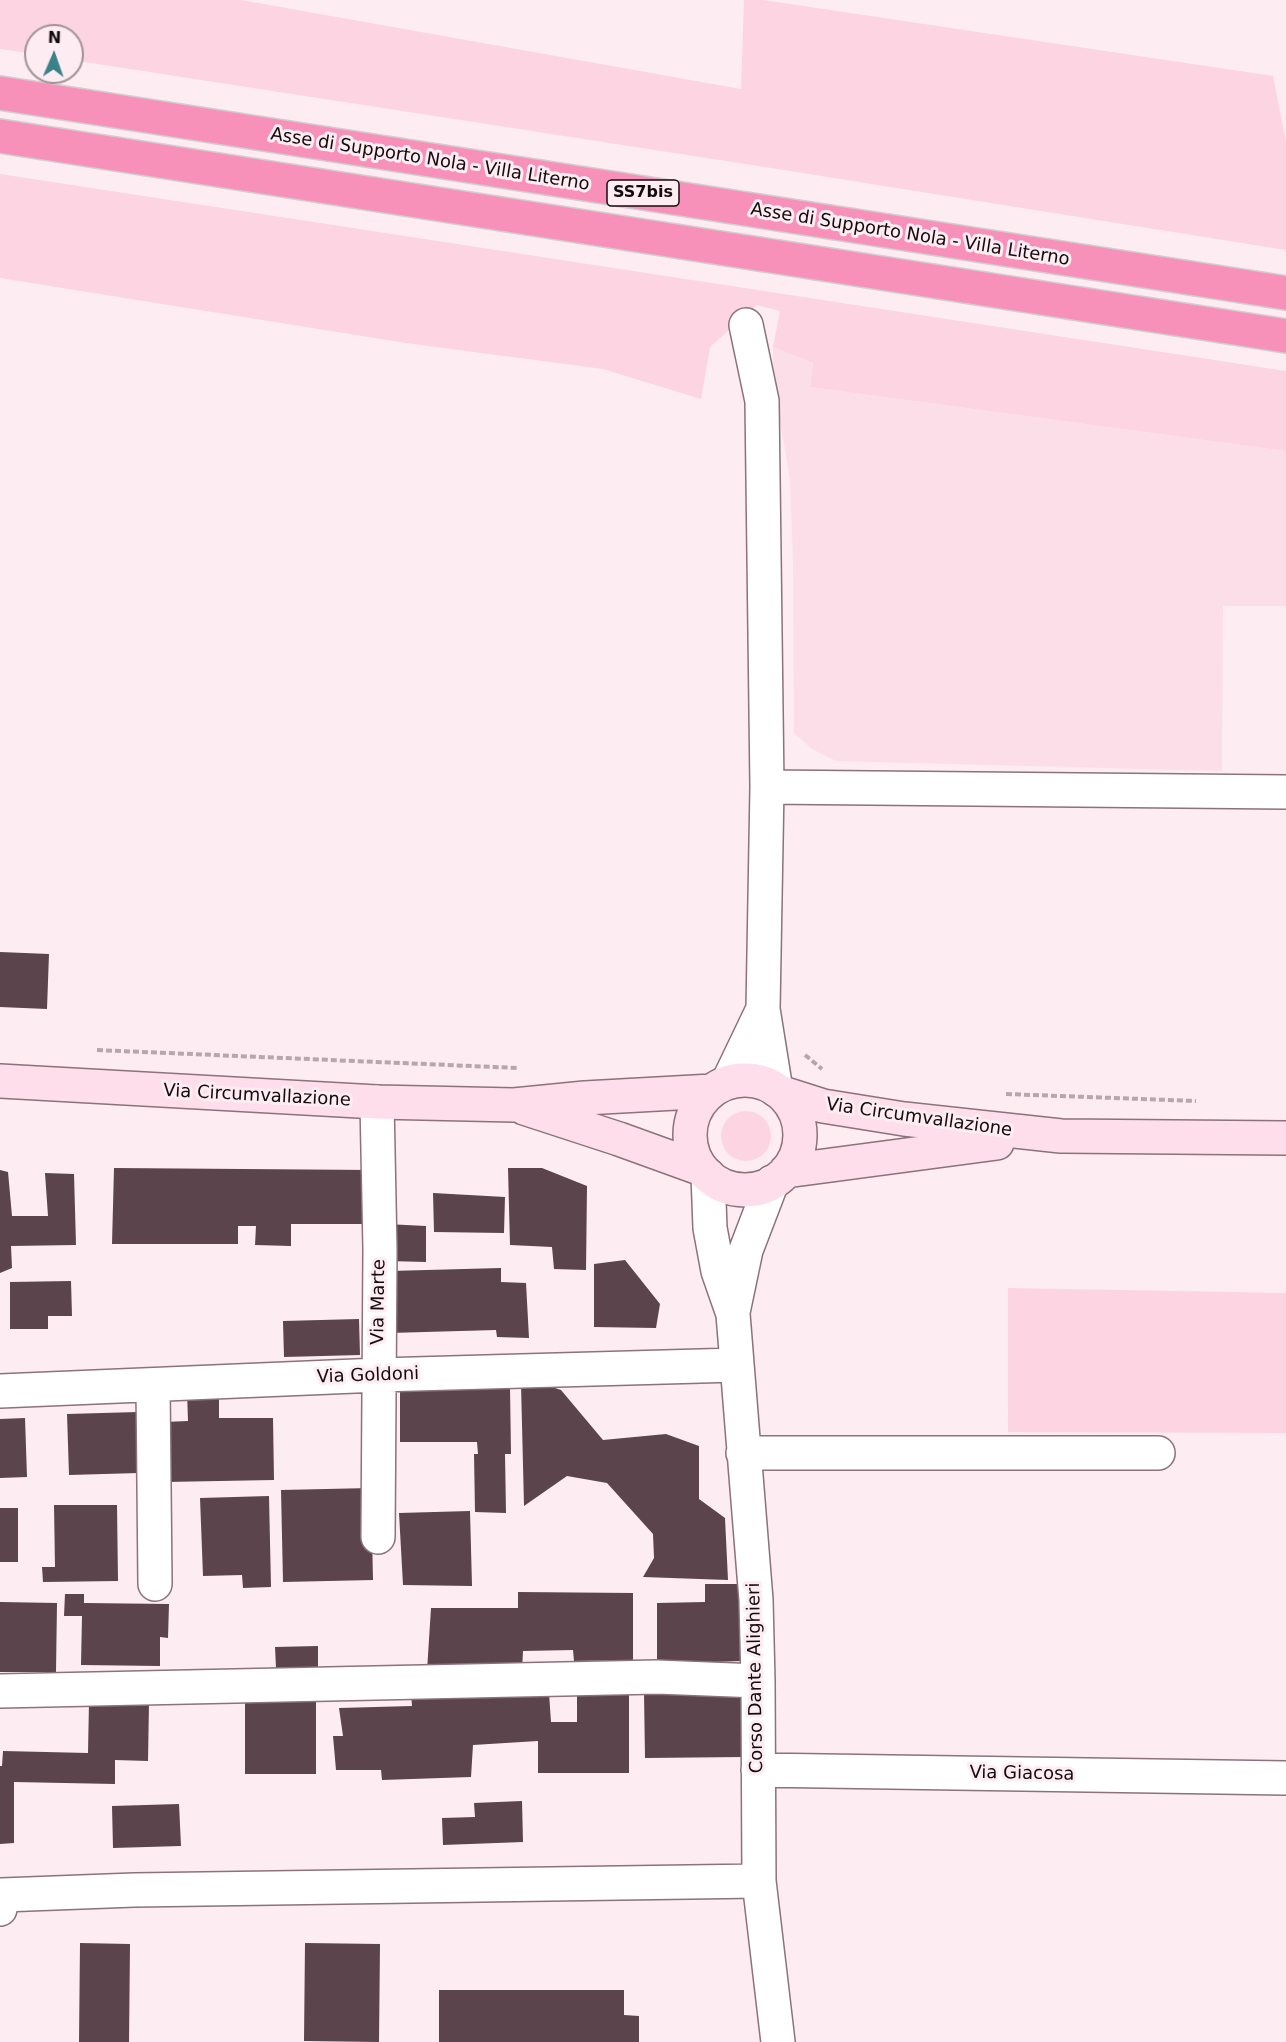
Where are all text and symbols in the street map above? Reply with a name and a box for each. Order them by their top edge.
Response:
north arrow [24,24,84,84]
text: N [48,28,62,47]
street label: Asse di Supporto Nola - Villa Literno [269,124,591,196]
road number: SS7bis [607,180,679,206]
street label: Asse di Supporto Nola - Villa Literno [749,199,1071,271]
street label: Via Circumvallazione [163,1080,351,1112]
street label: Via Circumvallazione [825,1094,1013,1142]
street label: Via Marte [367,1259,391,1345]
street label: Via Goldoni [316,1363,420,1389]
street label: Corso Dante Alighieri [744,1582,768,1774]
street label: Via Giacosa [969,1762,1075,1786]

